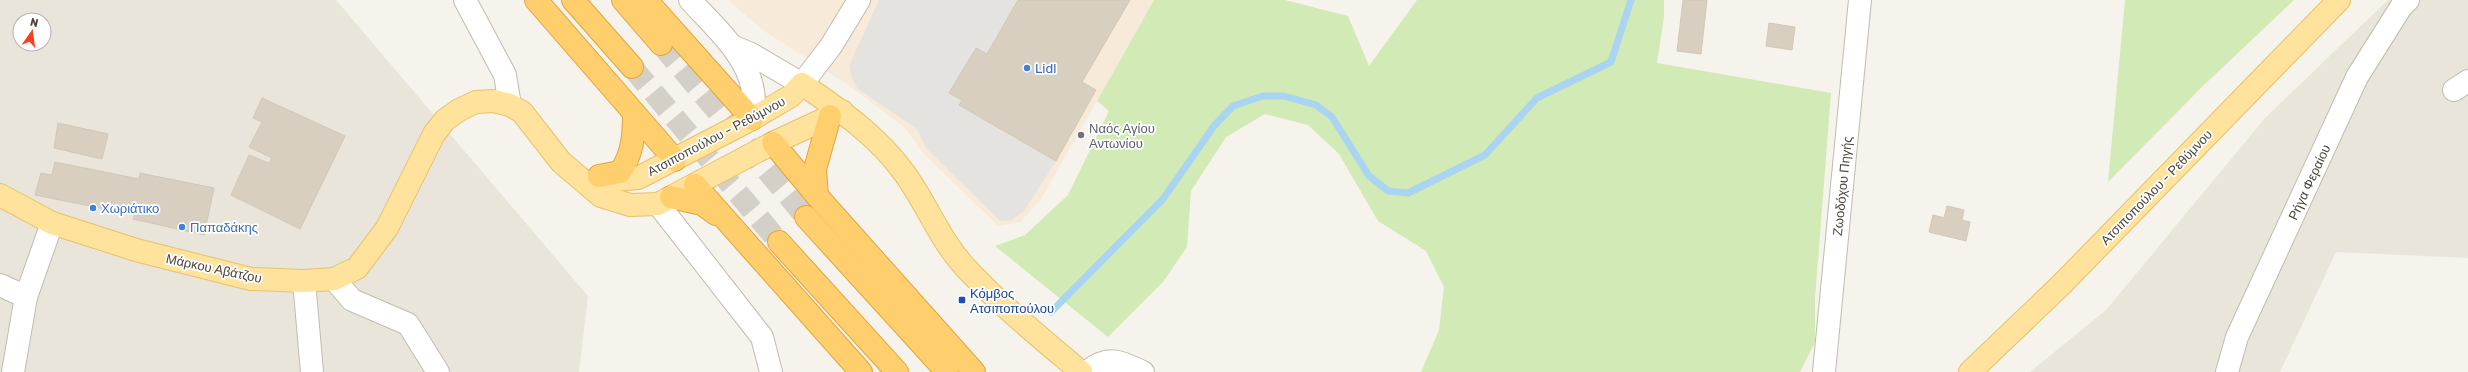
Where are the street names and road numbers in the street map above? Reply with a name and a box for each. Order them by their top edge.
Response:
street label: Ατσιποπούλου - Ρεθύμνου [645,94,788,179]
street label: Ατσιποπούλου - Ρεθύμνου [2097,127,2215,248]
street label: Ζωοδόχου Πηγής [1830,136,1855,237]
street label: Ρήγα Φεραίου [2285,142,2333,222]
street label: Μάρκου Αβάτζου [165,251,263,286]

